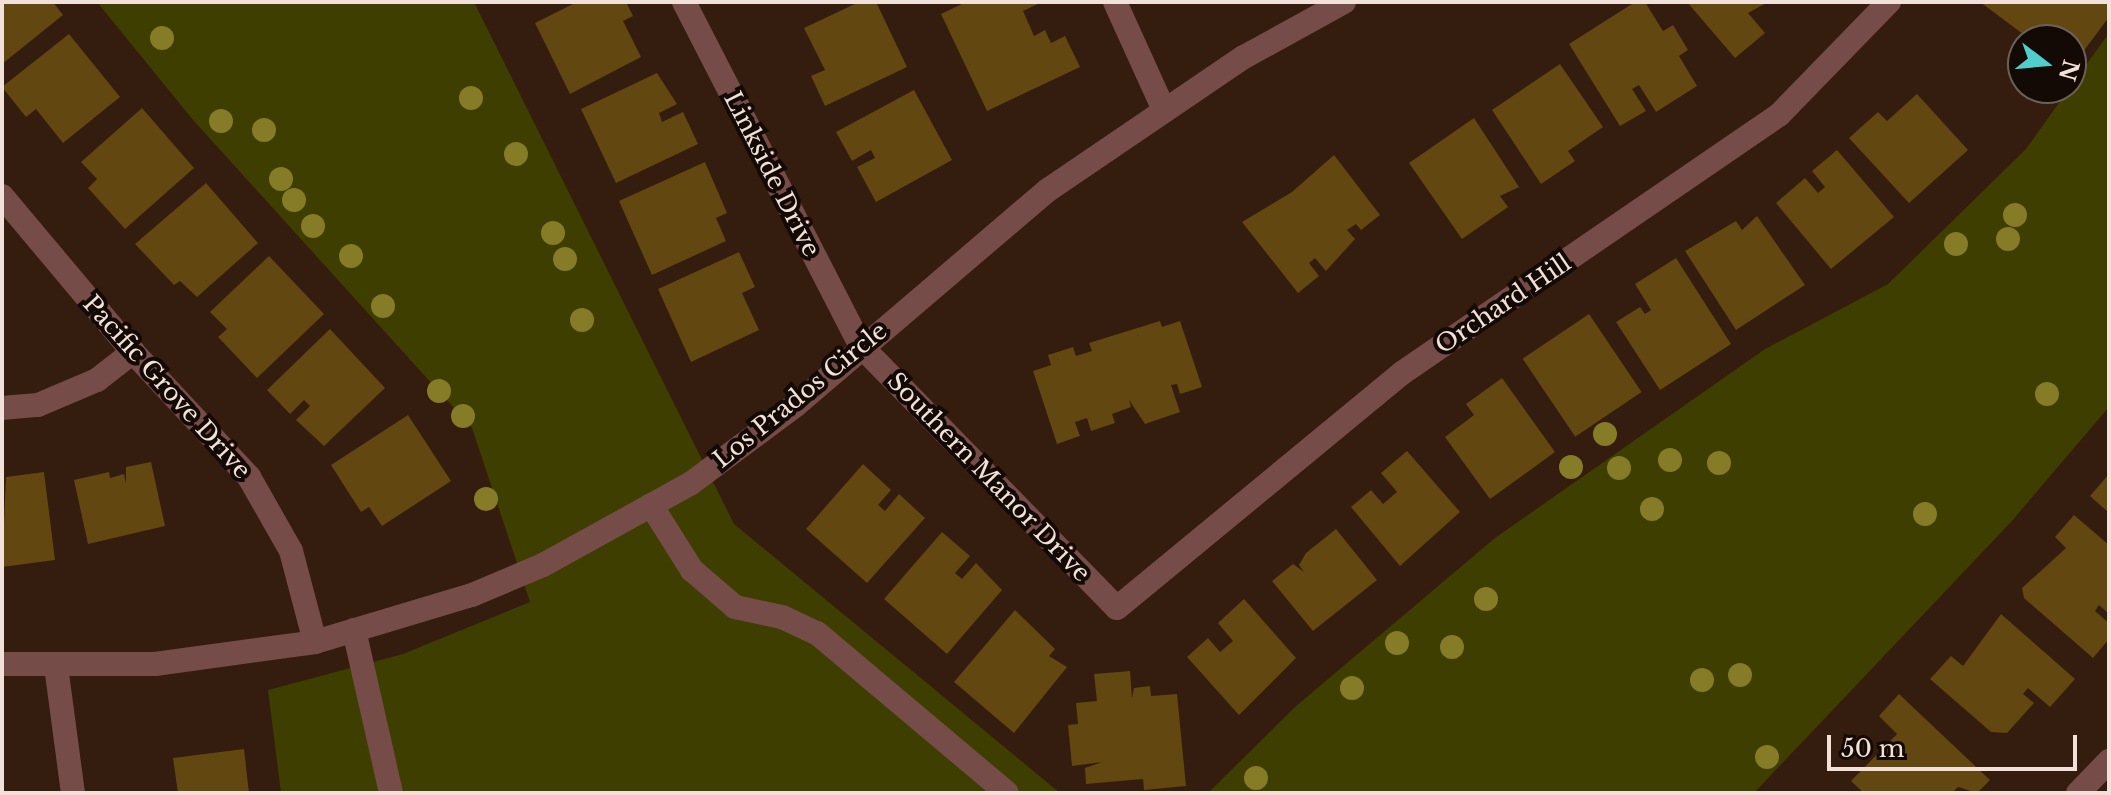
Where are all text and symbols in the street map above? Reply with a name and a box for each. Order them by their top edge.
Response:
north arrow [2007,24,2087,104]
text: N [2053,57,2084,84]
street label: Linkside Drive [718,87,826,261]
street label: Orchard Hill [1430,248,1576,360]
street label: Pacific Grove Drive [77,289,257,485]
street label: Los Prados Circle [707,316,893,474]
street label: Southern Manor Drive [881,366,1097,588]
scale bar [1831,719,2081,769]
text: 50 m [1841,734,1904,763]

